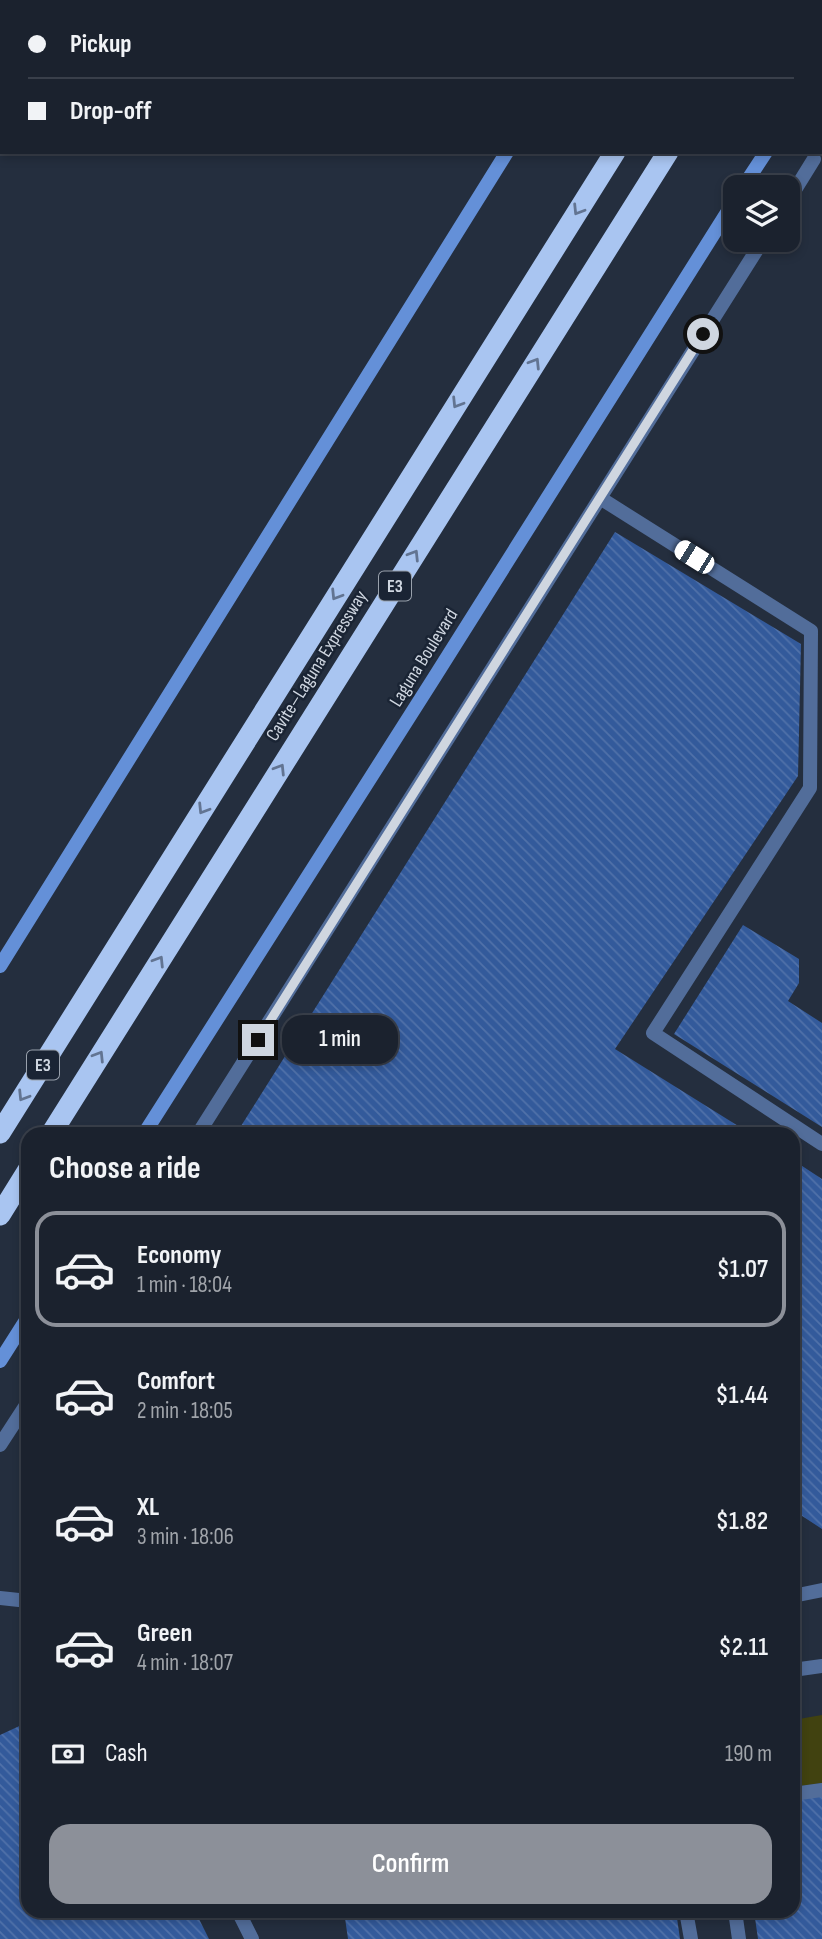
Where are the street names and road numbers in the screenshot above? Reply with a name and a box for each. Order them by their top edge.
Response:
road number: E3 [379,572,411,600]
street label: Cavite–Laguna Expressway [261,586,373,746]
street label: Laguna Boulevard [385,605,463,711]
road number: E3 [27,1050,59,1080]

